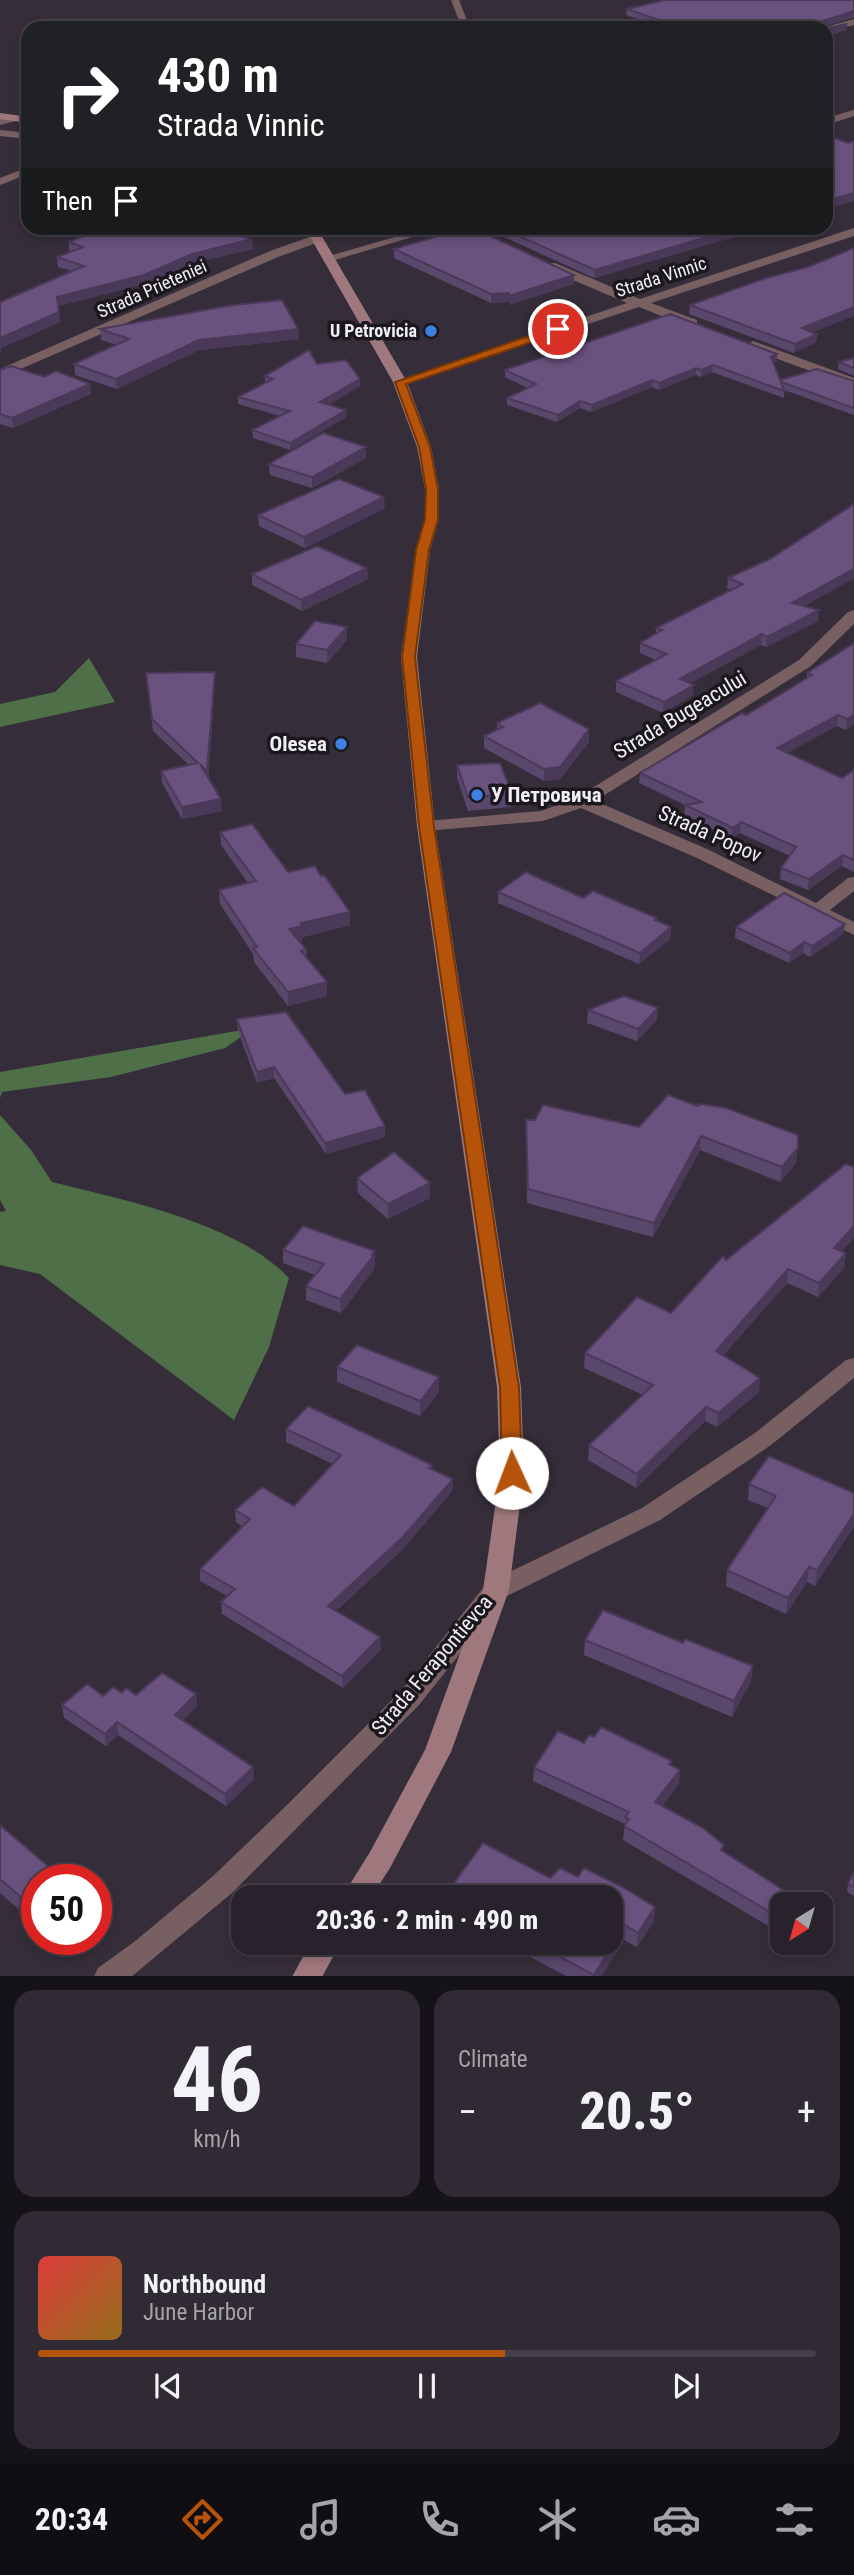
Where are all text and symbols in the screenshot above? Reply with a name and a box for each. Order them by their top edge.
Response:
text: 430 m [157,47,279,104]
icon: right [42,49,133,140]
text: Strada Vinnic [157,106,324,144]
icon: arrive [107,182,145,220]
text: Then [42,186,93,216]
street label: Strada Vinnic [613,252,709,301]
street label: Strada Prieteniei [94,255,210,322]
pin [528,299,588,359]
icon: arrive [539,310,577,348]
place label: U Petrovicia [330,320,417,341]
marker: U Petrovicia [423,323,439,339]
street label: Strada Bugeacului [610,666,750,764]
place label: Olesea [270,732,327,756]
marker: Olesea [333,736,349,752]
place label: У Петровича [491,783,602,807]
marker: У Петровича [469,787,485,803]
street label: Strada Popov [655,801,765,867]
position arrow [475,1436,549,1510]
street label: Strada Ferapontievca [367,1590,497,1740]
speed limit sign: 50 [21,1864,112,1955]
north arrow [770,1892,833,1955]
map controls [770,1892,833,1955]
text: 20:36 · 2 min · 490 m [316,1905,538,1935]
text: 46 [171,2027,263,2133]
text: Climate [458,2046,528,2073]
text: 20.5° [579,2081,695,2142]
text: − [458,2090,477,2134]
text: + [797,2090,816,2134]
text: km/h [193,2126,241,2153]
text: Northbound [143,2269,266,2299]
text: June Harbor [143,2299,255,2326]
icon: previous [149,2367,187,2405]
icon: pause [408,2367,446,2405]
icon: next [667,2367,705,2405]
icon: directions [178,2495,227,2544]
icon: music [296,2495,345,2544]
icon: phone [415,2495,464,2544]
icon: climate [533,2495,582,2544]
icon: car [652,2495,701,2544]
icon: filters [770,2495,819,2544]
text: 20:34 [35,2500,108,2538]

